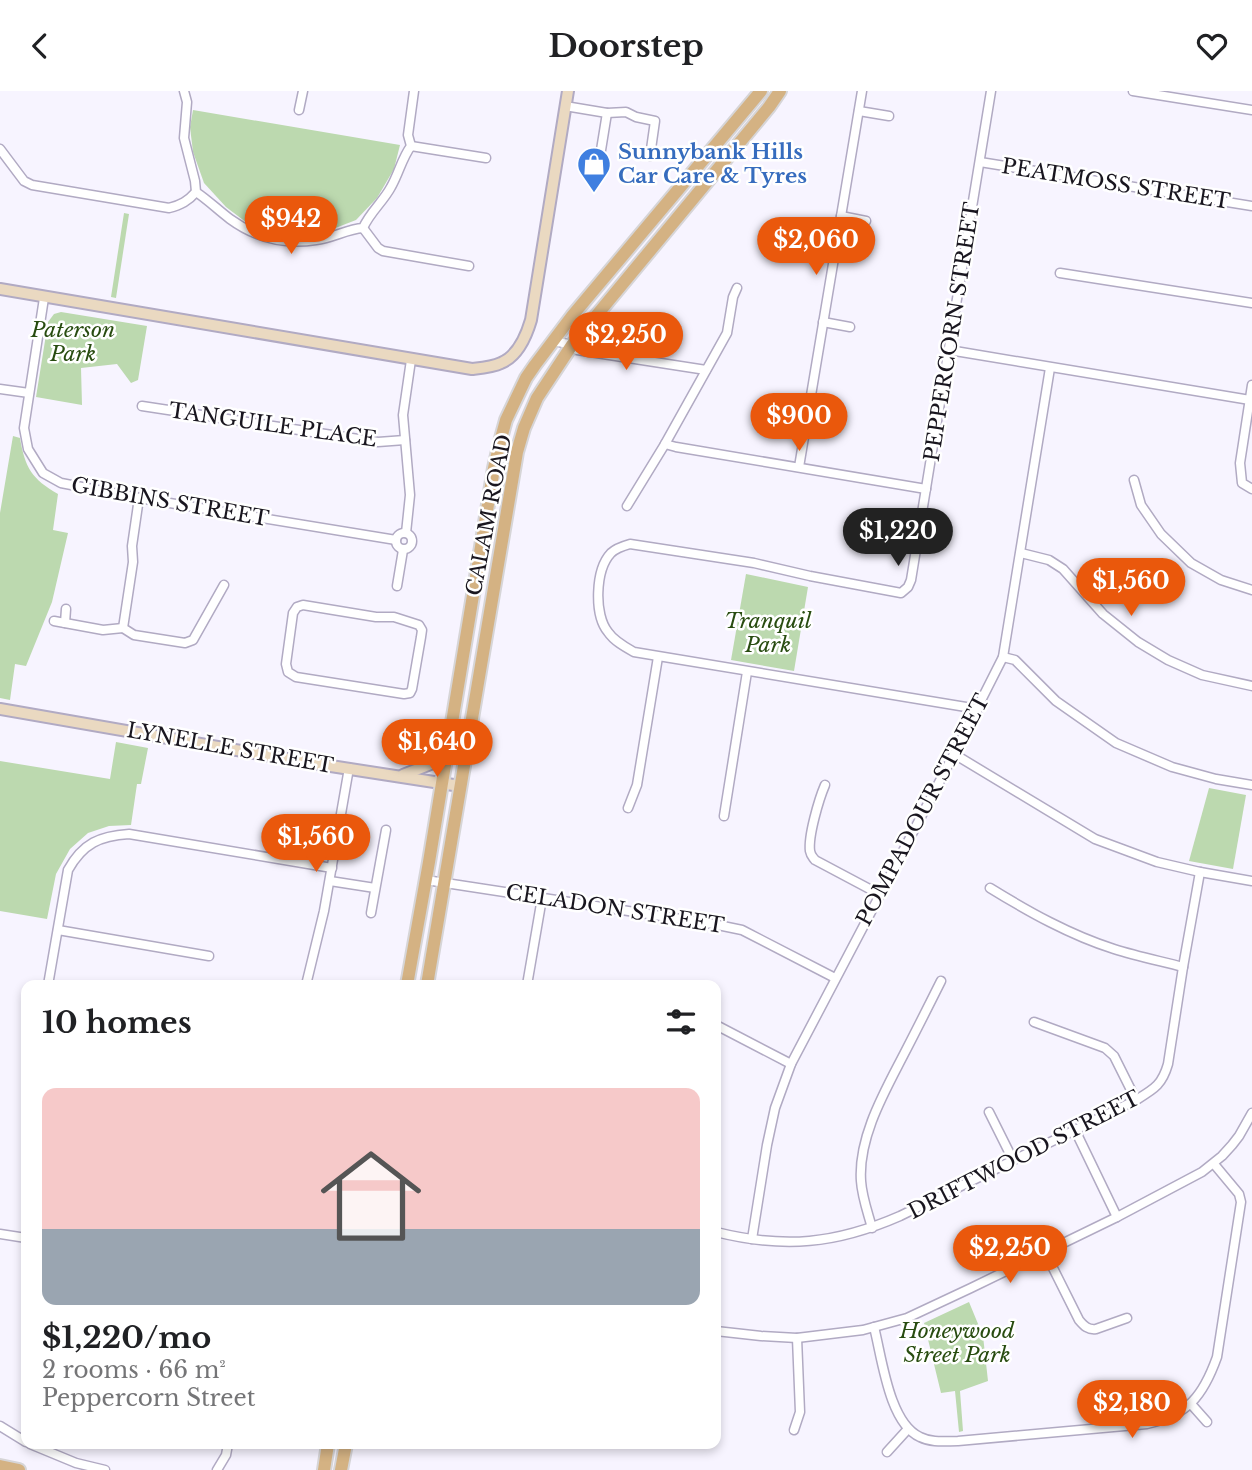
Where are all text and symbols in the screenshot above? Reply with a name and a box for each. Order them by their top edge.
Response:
text: Doorstep [548,26,704,66]
icon: back [21,27,59,65]
icon: heart [1193,27,1231,65]
place label: Sunnybank Hills Car Care & Tyres [618,139,807,189]
shop icon: Sunnybank Hills Car Care & Tyres [575,145,613,194]
street label: PEATMOSS STREET [1000,153,1232,215]
pin: $942 [250,197,332,256]
street label: PEPPERCORN STREET [919,200,985,464]
text: $942 [261,205,321,233]
pin: $2,060 [759,218,873,277]
text: $2,060 [773,226,859,254]
pin: $2,250 [569,313,683,372]
park label: Paterson Park [30,317,115,367]
text: $2,250 [585,321,667,349]
pin: $900 [758,393,840,453]
street label: TANGUILE PLACE [167,398,379,452]
text: $900 [766,402,832,430]
street label: CALAM ROAD [461,432,517,598]
street label: GIBBINS STREET [69,472,271,532]
pin: $1,220 [841,509,955,568]
text: $1,220 [859,517,937,545]
pin: $1,560 [1074,559,1188,618]
text: $1,560 [1092,567,1170,595]
park label: Tranquil Park [725,608,812,658]
street label: POMPADOUR STREET [851,690,995,930]
street label: LYNELLE STREET [125,717,335,779]
pin: $1,640 [380,719,494,779]
text: $1,640 [398,728,476,756]
pin: $1,560 [259,815,373,874]
text: $1,560 [277,823,355,851]
street label: CELADON STREET [504,879,726,939]
icon: filters [662,1003,700,1041]
text: 10 homes [42,1004,192,1041]
street label: DRIFTWOOD STREET [904,1085,1144,1225]
icon: home [308,1133,434,1259]
pin: $2,250 [953,1225,1067,1285]
text: $2,250 [969,1234,1051,1262]
park label: Honeywood Street Park [898,1318,1015,1368]
text: $1,220/mo [42,1319,211,1356]
text: 2 rooms · 66 m² [42,1356,226,1384]
pin: $2,180 [1075,1381,1189,1440]
text: Peppercorn Street [42,1384,255,1412]
text: $2,180 [1093,1389,1171,1417]

